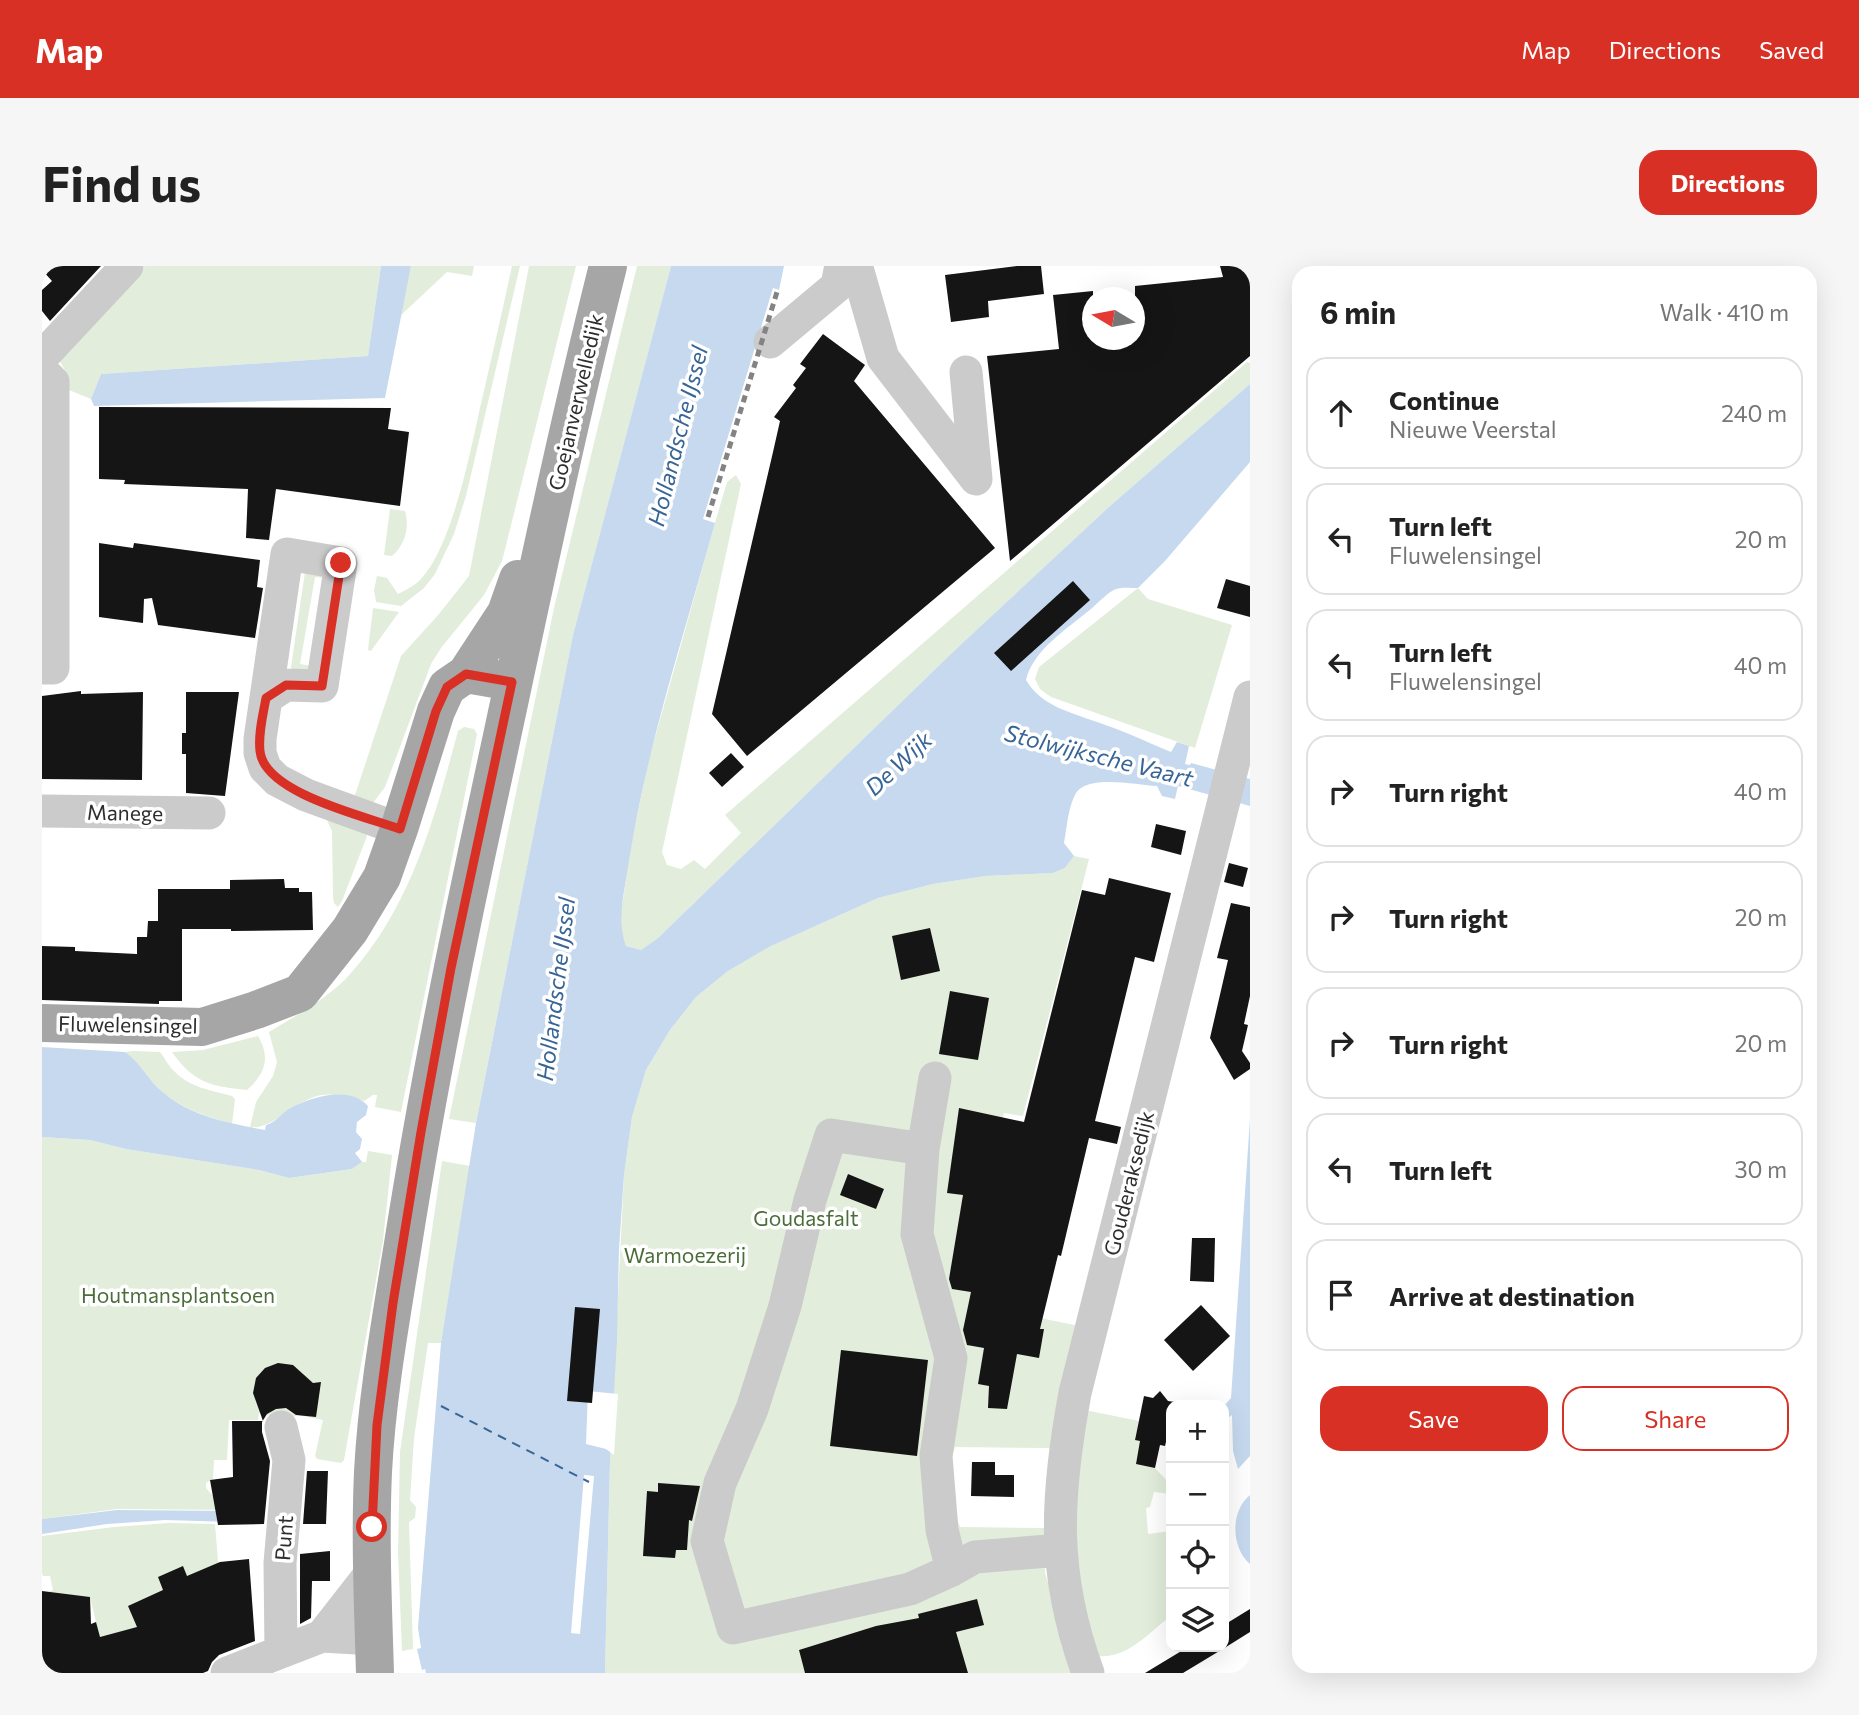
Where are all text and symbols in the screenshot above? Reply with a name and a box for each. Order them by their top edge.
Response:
text: Map [35,29,103,70]
text: Map [1521,35,1571,64]
text: Directions [1609,35,1721,64]
text: Saved [1759,35,1824,64]
button: Directions [1639,150,1817,215]
text: Find us [42,152,201,212]
north arrow [1082,287,1145,350]
text: 6 min [1320,293,1396,330]
text: Walk · 410 m [1660,298,1789,326]
street label: Goejanverwelledijk [543,311,607,493]
water label: Hollandsche IJssel [641,342,713,529]
text: Continue [1389,384,1499,415]
icon: ahead [1322,394,1360,432]
text: 240 m [1721,399,1787,427]
text: Nieuwe Veerstal [1389,415,1557,443]
text: Turn left [1389,510,1492,541]
icon: left [1322,520,1360,558]
text: 20 m [1735,525,1787,553]
text: Fluwelensingel [1389,541,1542,569]
route end [325,547,356,578]
text: Turn left [1389,636,1492,667]
icon: left [1322,646,1360,684]
text: 40 m [1734,651,1787,679]
text: Fluwelensingel [1389,667,1542,695]
water label: Stolwijksche Vaart [1002,718,1197,792]
water label: De Wijk [859,725,938,801]
icon: right [1322,772,1360,810]
text: Turn right [1389,776,1508,807]
text: 40 m [1734,777,1787,805]
street label: Manege [87,799,163,825]
water label: Hollandsche IJssel [530,894,580,1082]
icon: right [1322,898,1360,936]
text: Turn right [1389,902,1508,933]
text: 20 m [1735,903,1787,931]
street label: Fluwelensingel [58,1010,198,1038]
icon: right [1322,1024,1360,1062]
text: Turn right [1389,1028,1508,1059]
text: 20 m [1735,1029,1787,1057]
street label: Gouderaksedijk [1098,1108,1158,1258]
icon: left [1322,1150,1360,1188]
text: Turn left [1389,1154,1492,1185]
text: 30 m [1734,1155,1787,1183]
park label: Goudasfalt [753,1205,859,1230]
park label: Warmoezerij [624,1242,746,1267]
icon: arrive [1322,1276,1360,1314]
text: Arrive at destination [1389,1280,1635,1311]
park label: Houtmansplantsoen [81,1282,275,1307]
button: Save [1320,1386,1548,1451]
button: Share [1562,1386,1789,1451]
map controls [1166,1400,1229,1652]
button: + [1166,1400,1229,1463]
button: − [1166,1463,1229,1526]
route start [356,1511,387,1542]
street label: Punt [269,1514,297,1562]
button: locate [1166,1526,1229,1589]
button: layers [1166,1589,1229,1652]

